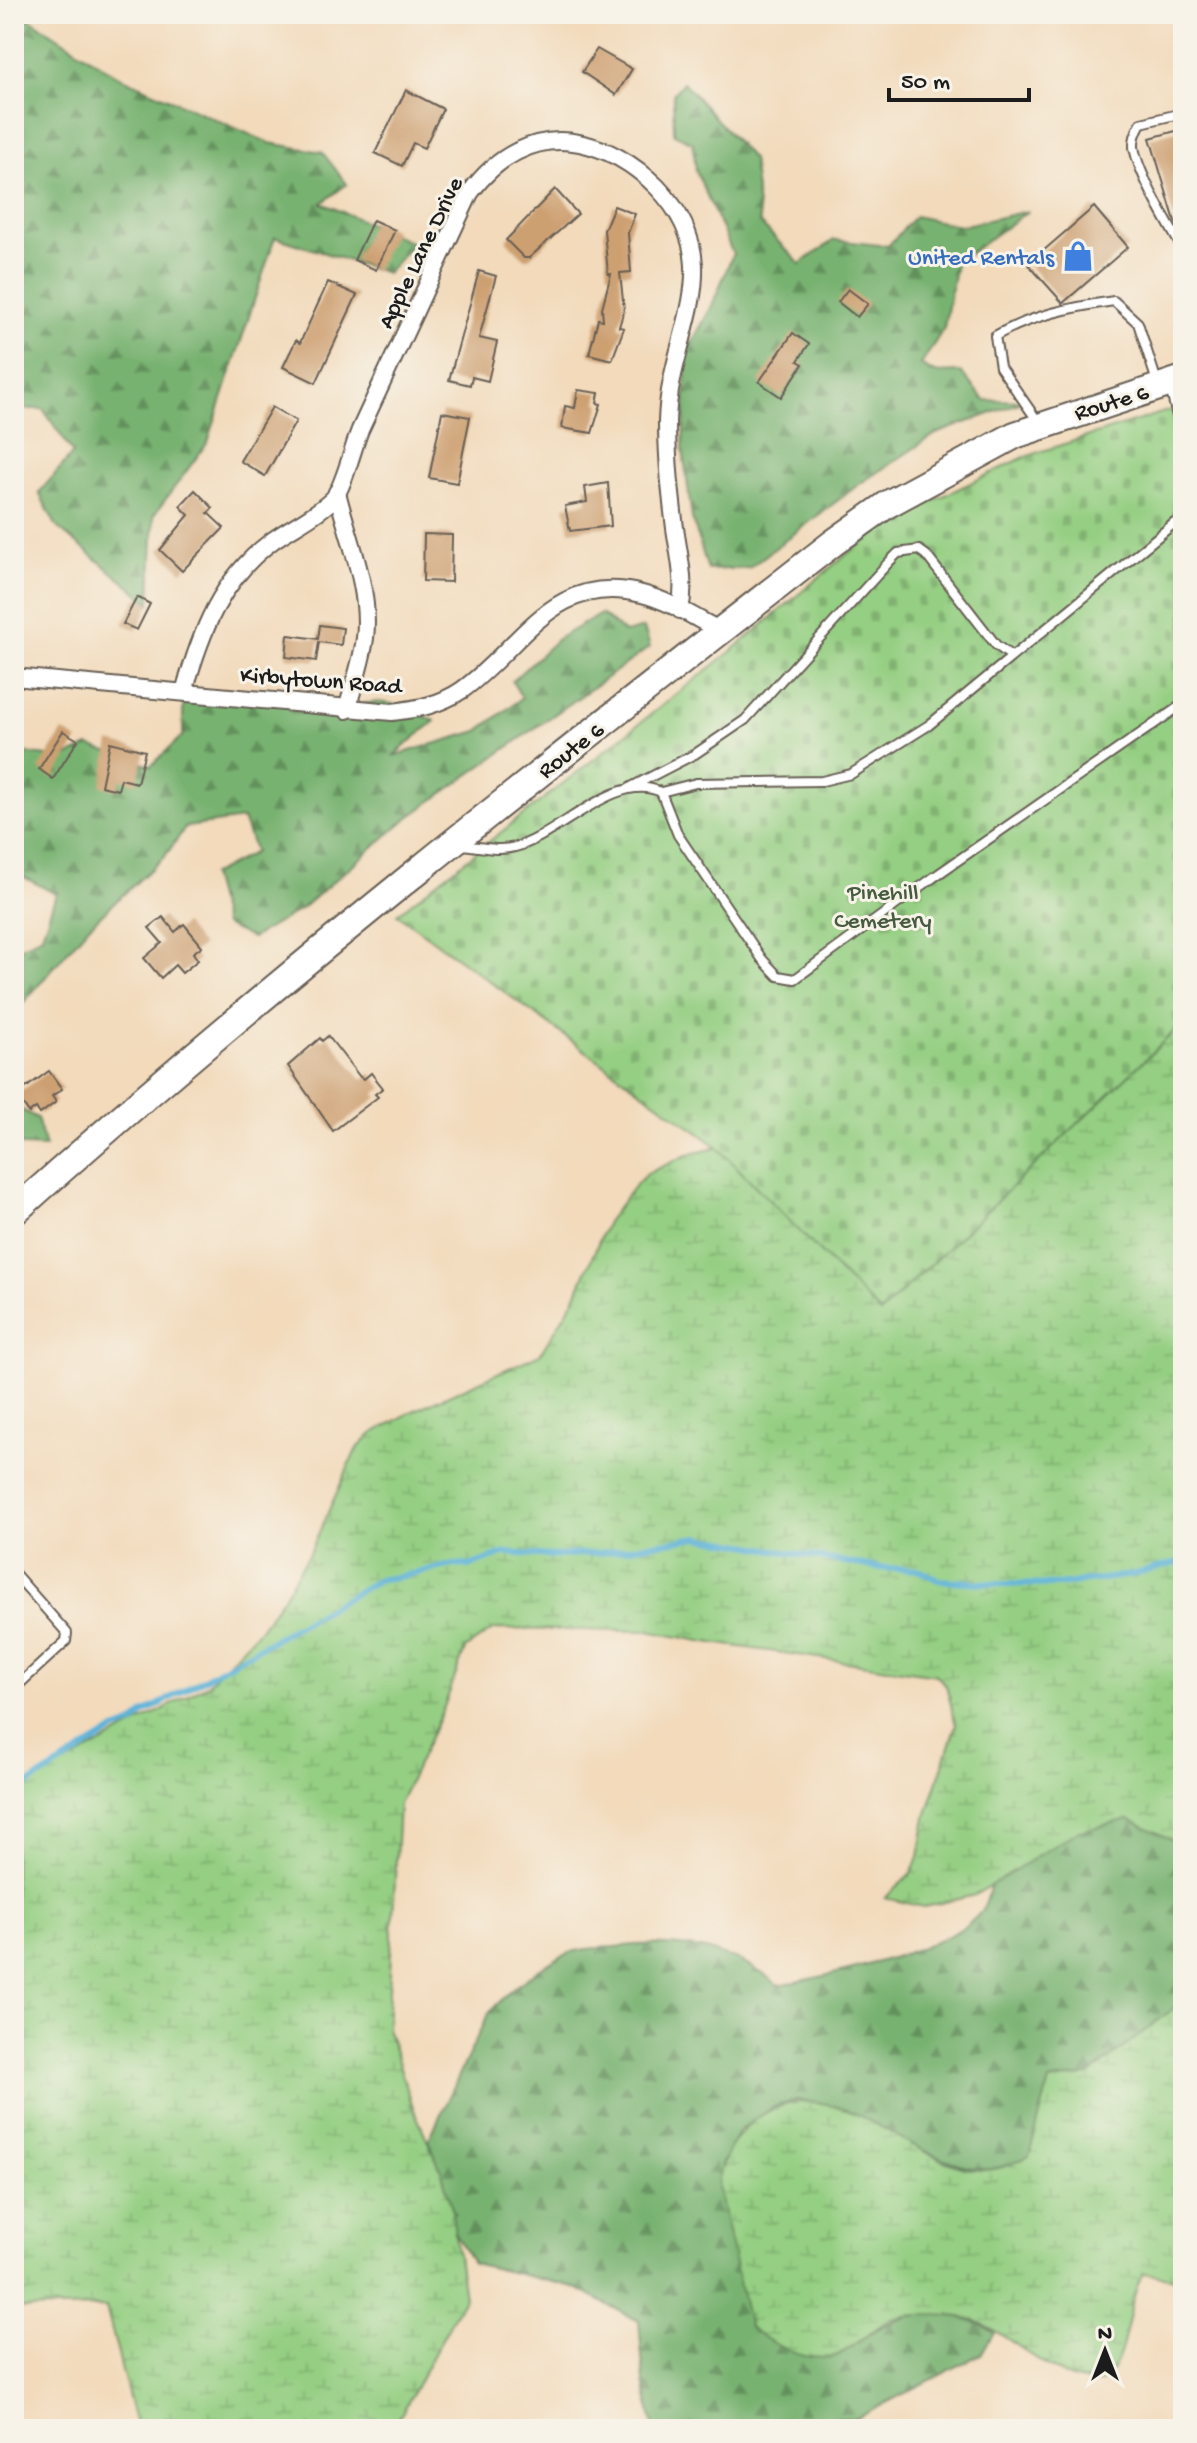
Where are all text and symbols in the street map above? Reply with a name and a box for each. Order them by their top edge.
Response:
scale bar [889,52,1029,102]
text: 50 m [901,69,950,98]
street label: Apple Lane Drive [373,172,472,334]
shop icon: United Rentals [1061,239,1095,273]
place label: United Rentals [908,245,1055,274]
street label: Route 6 [1071,379,1154,429]
street label: Kirbytown Road [239,662,404,703]
street label: Route 6 [533,716,612,787]
park label: Pinehill Cemetery [834,880,932,937]
north arrow [1065,2311,1145,2391]
text: N [1098,2322,1112,2348]

